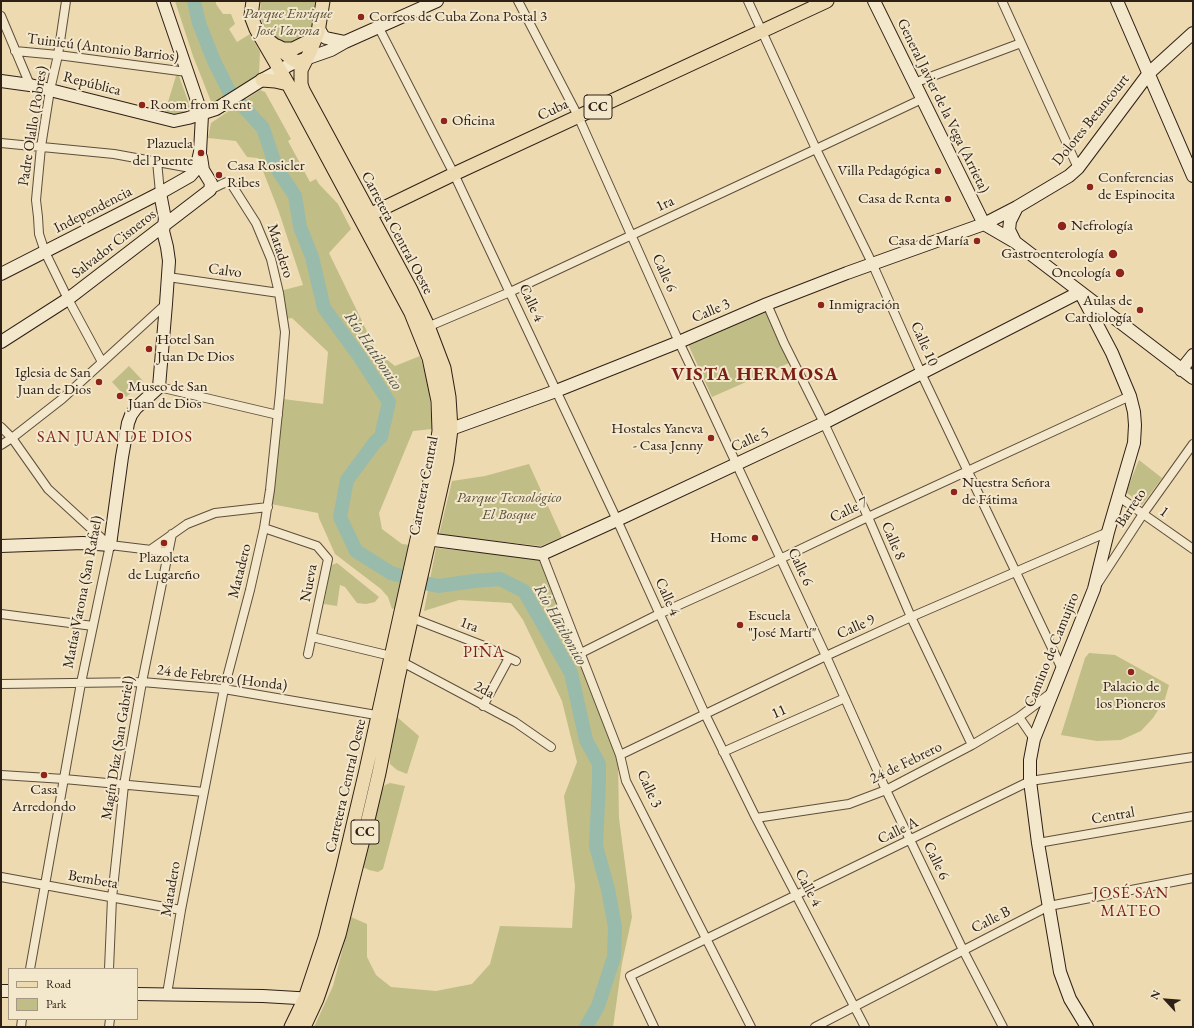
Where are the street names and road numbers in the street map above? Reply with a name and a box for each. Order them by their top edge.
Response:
street label: General Javier de la Vega (Arrieta) [893,16,993,196]
street label: Tuinicú (Antonio Barrios) [26,30,180,66]
street label: Padre Olallo (Pobres) [15,65,51,187]
street label: República [61,68,123,100]
street label: Dolores Betancourt [1049,71,1133,169]
street label: Cuba [535,95,571,125]
road number: CC [584,95,612,119]
street label: Carretera Central Oeste [357,169,437,297]
street label: Independencia [51,183,135,237]
street label: 1ra [653,192,677,216]
street label: Salvador Cisneros [68,205,160,283]
street label: Matadero [263,222,297,280]
street label: Calle 6 [648,251,680,295]
street label: Calvo [207,260,243,282]
street label: Calle 4 [514,281,548,325]
street label: Calle 3 [689,295,733,327]
street label: Calle 10 [906,319,942,369]
street label: Calle 5 [728,423,772,457]
street label: Carretera Central [406,435,442,537]
street label: Barreto [1112,485,1150,531]
street label: Calle 7 [827,493,871,527]
street label: 1 [1156,503,1172,521]
street label: Matías Varona (San Rafael) [59,514,107,670]
street label: Calle 8 [877,519,909,563]
street label: Matadero [225,542,255,600]
street label: Calle 6 [783,545,817,589]
street label: Nueva [297,563,321,603]
street label: Calle 4 [651,575,683,619]
street label: Camino de Camujiro [1021,590,1083,710]
street label: Calle 9 [834,611,878,643]
street label: 1ra [457,613,481,637]
street label: 24 de Febrero (Honda) [156,661,288,695]
street label: Magín Díaz (San Gabriel) [98,675,138,821]
street label: 2da [471,677,497,703]
street label: 11 [769,701,789,723]
street label: Carretera Central Oeste [322,717,370,855]
street label: 24 de Febrero [867,738,945,788]
street label: Calle 3 [632,767,666,811]
street label: Central [1090,803,1136,829]
street label: Calle A [875,813,921,849]
road number: CC [351,820,379,844]
street label: Calle 6 [919,839,953,883]
street label: Matadero [157,860,185,918]
street label: Calle 4 [791,866,825,910]
street label: Bembeta [67,867,119,893]
street label: Calle B [968,903,1014,937]

